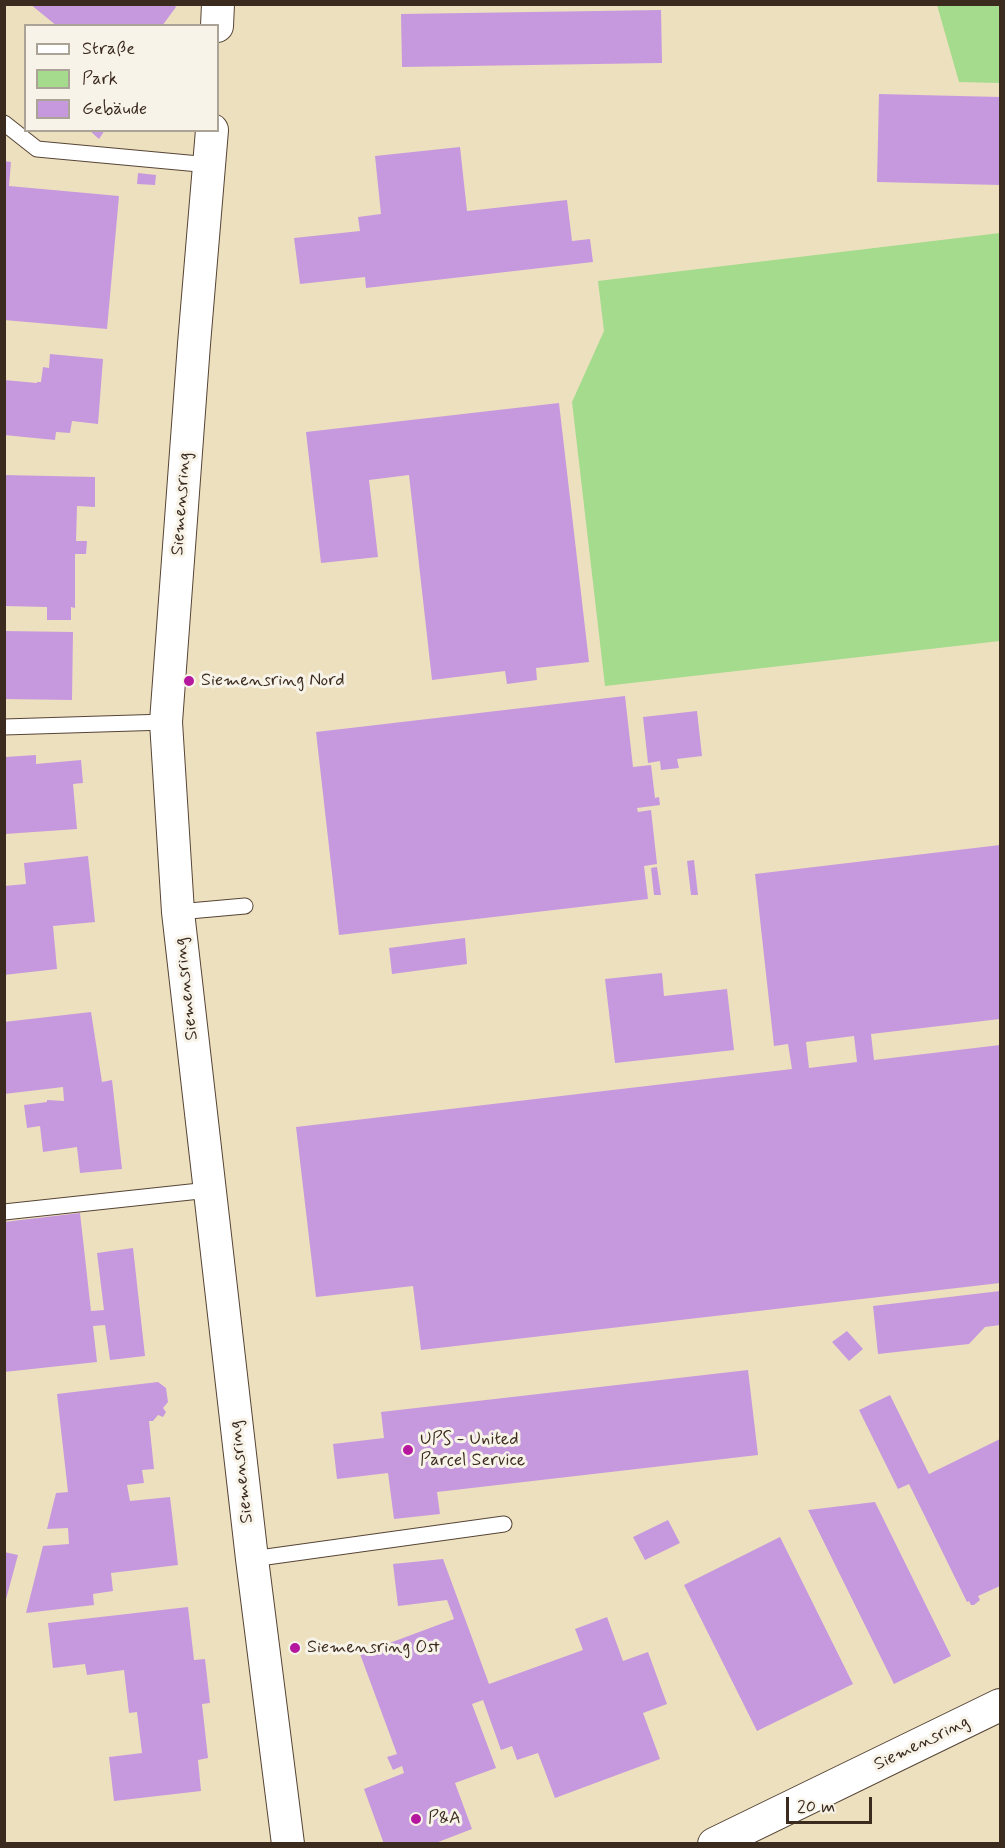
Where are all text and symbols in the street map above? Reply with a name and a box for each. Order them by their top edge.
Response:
legend [24,24,219,132]
text: Straße [82,37,135,61]
text: Park [82,67,118,91]
text: Gebäude [82,97,147,121]
street label: Siemensring [168,452,196,556]
place label: Siemensring Nord [201,670,345,692]
marker: Siemensring Nord [182,674,196,688]
street label: Siemensring [170,936,204,1042]
street label: Siemensring [225,1419,259,1525]
place label: UPS - United Parcel Service [420,1429,525,1472]
marker: UPS - United Parcel Service [401,1443,415,1457]
place label: Siemensring Ost [307,1637,440,1659]
marker: Siemensring Ost [288,1641,302,1655]
street label: Siemensring [871,1712,973,1776]
scale bar [789,1785,874,1823]
text: 20 m [797,1795,835,1819]
place label: P&A [428,1808,461,1830]
marker: P&A [409,1812,423,1826]

